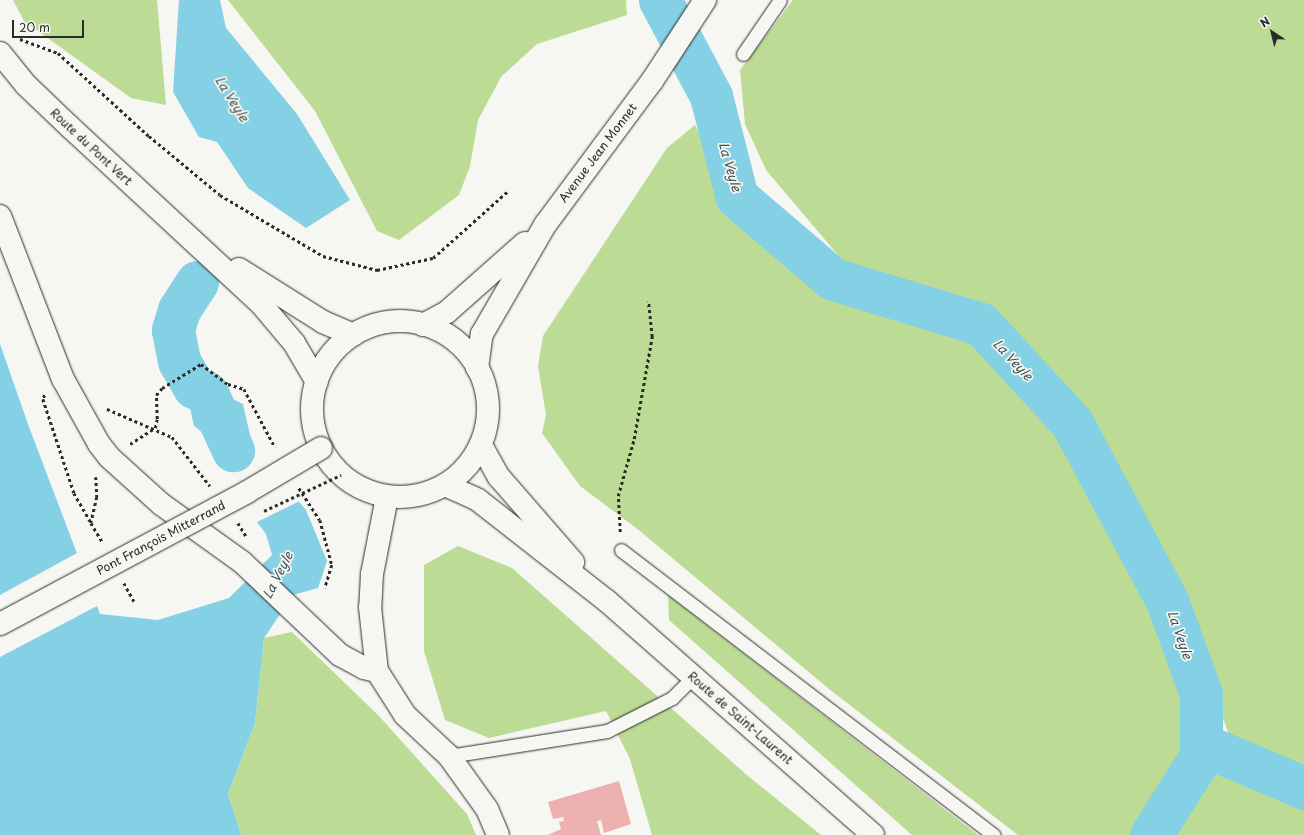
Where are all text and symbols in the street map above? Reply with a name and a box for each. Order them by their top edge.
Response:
scale bar [14,12,86,38]
north arrow [1252,12,1292,52]
text: N [1256,12,1273,31]
text: 20 m [19,18,50,36]
water label: La Veyle [211,72,253,126]
street label: Avenue Jean Monnet [556,100,640,206]
street label: Route du Pont Vert [47,105,135,189]
water label: La Veyle [715,139,745,195]
water label: La Veyle [989,335,1037,385]
street label: Pont François Mitterrand [94,498,228,578]
water label: La Veyle [259,548,297,602]
water label: La Veyle [1164,607,1196,663]
street label: Route de Saint-Laurent [685,669,795,767]

